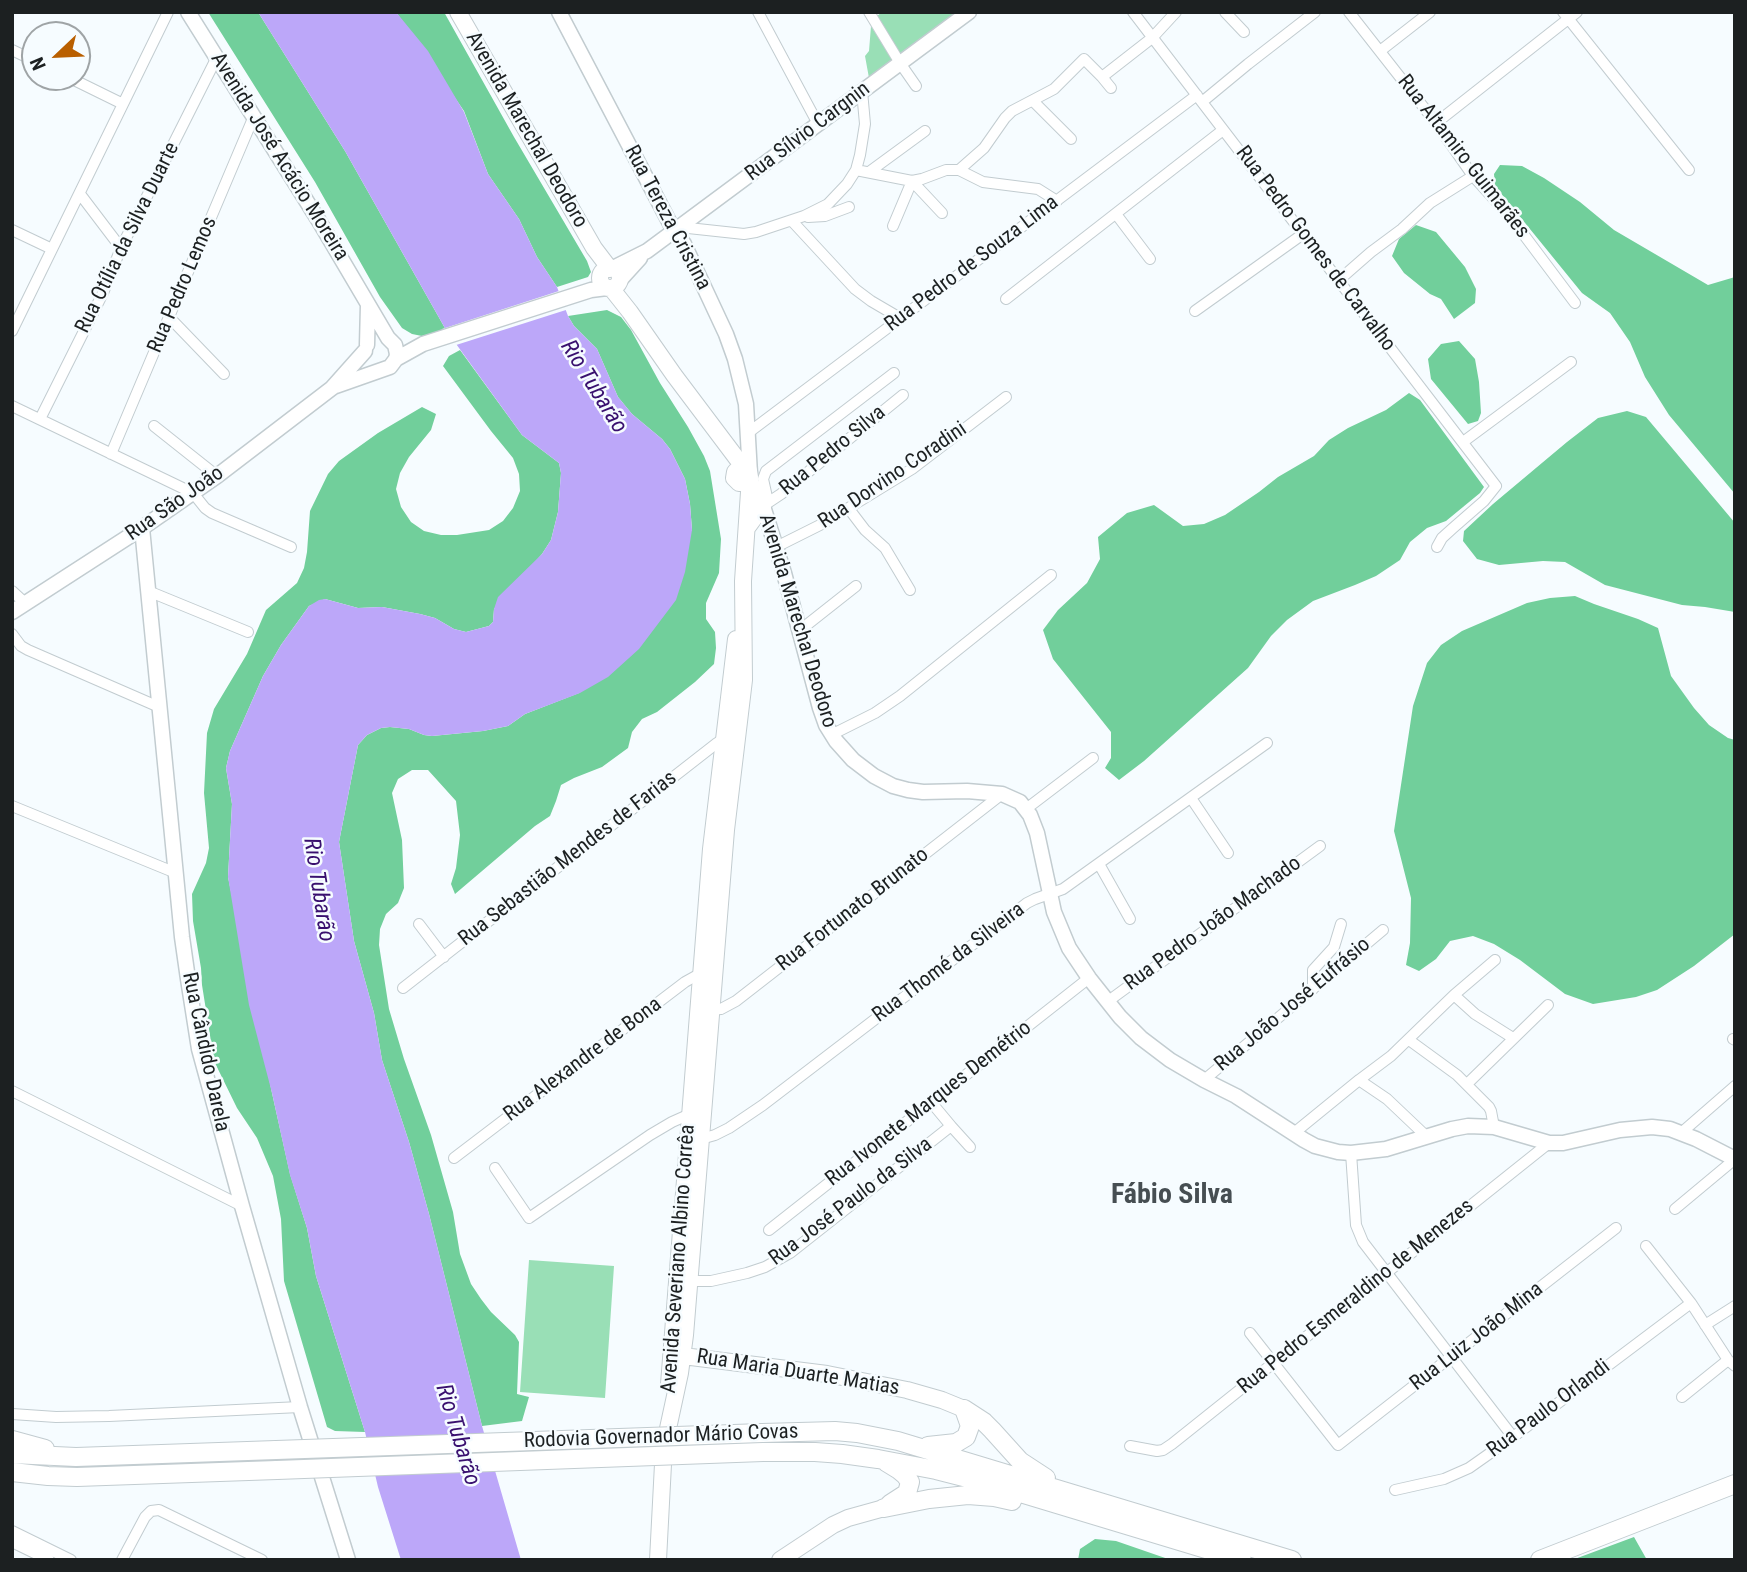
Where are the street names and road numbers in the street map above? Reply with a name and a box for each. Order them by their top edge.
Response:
street label: Avenida Marechal Deodoro [460,28,592,232]
street label: Avenida José Acácio Moreira [205,48,353,266]
street label: Rua Altamiro Guimarães [1391,70,1535,244]
street label: Rua Sílvio Cargnin [741,77,875,187]
street label: Rua Otília da Silva Duarte [71,138,185,338]
street label: Rua Tereza Cristina [618,141,716,295]
street label: Rua Pedro Gomes de Carvalho [1230,141,1400,357]
street label: Rua Pedro de Souza Lima [880,190,1064,338]
street label: Rua Pedro Lemos [143,213,223,357]
street label: Rua Pedro Silva [775,401,891,501]
street label: Rua Dorvino Coradini [814,417,972,535]
street label: Rua São João [121,461,229,547]
street label: Avenida Marechal Deodoro [752,511,842,731]
street label: Rua Sebastião Mendes de Farias [454,766,682,952]
street label: Rua Fortunato Brunato [772,843,934,977]
street label: Rua Pedro João Machado [1120,851,1306,997]
street label: Rua Thomé da Silveira [868,898,1030,1028]
street label: Rua João José Eufrásio [1210,933,1376,1077]
street label: Rua Cândido Darela [176,970,234,1134]
street label: Rua Alexandre de Bona [499,992,667,1128]
street label: Rua Ivonete Marques Demétrio [821,1016,1037,1192]
street label: Avenida Severiano Albino Corrêa [657,1124,701,1394]
street label: Rua José Paulo da Silva [764,1132,938,1272]
street label: Rua Pedro Esmeraldino de Menezes [1233,1194,1479,1400]
street label: Rua Luiz João Mina [1406,1277,1548,1397]
street label: Rua Maria Duarte Matias [695,1345,901,1401]
street label: Rua Paulo Orlandi [1483,1355,1615,1463]
street label: Rodovia Governador Mário Covas [523,1420,799,1454]

